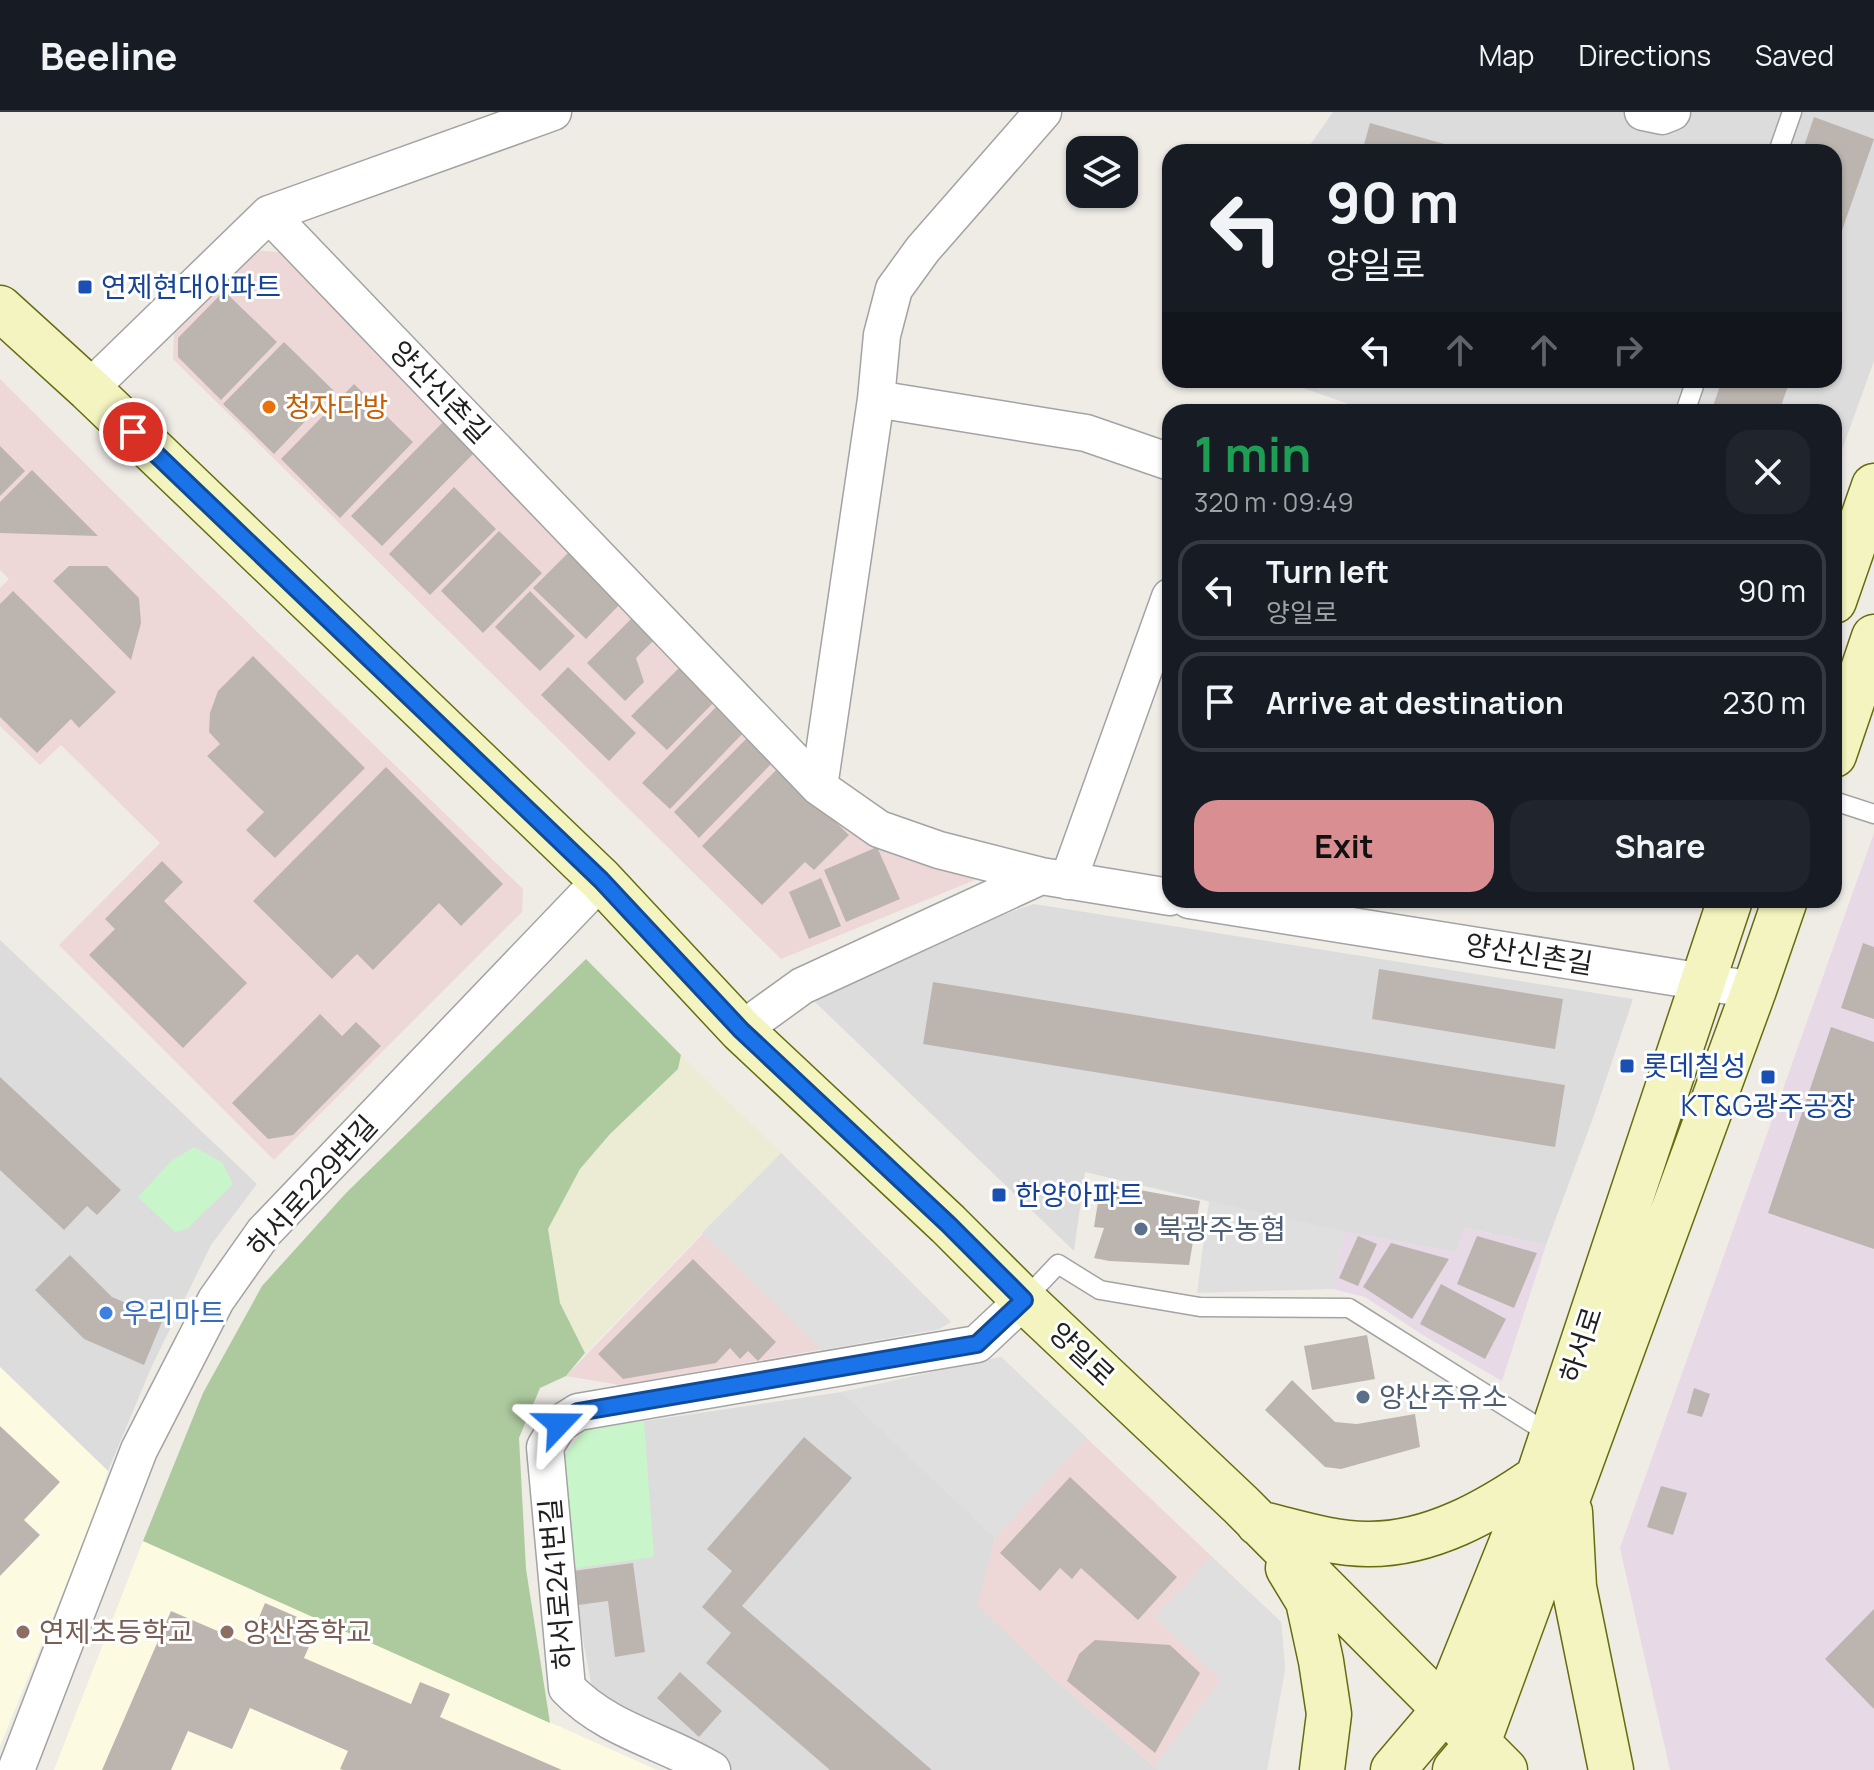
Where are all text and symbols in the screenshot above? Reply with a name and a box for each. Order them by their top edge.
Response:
text: Beeline [40,29,177,81]
text: Map [1479,36,1534,74]
text: Directions [1578,36,1711,74]
text: Saved [1755,36,1834,74]
map controls [1066,136,1138,208]
button: layers [1066,136,1138,208]
text: 90 m [1326,163,1459,240]
icon: left [1194,176,1298,280]
text: 양일로 [1326,240,1425,289]
place label: 연제현대아파트 [101,267,281,305]
marker: 연제현대아파트 [76,278,94,296]
icon: left [1354,328,1398,372]
icon: ahead [1438,328,1482,372]
icon: ahead [1522,328,1566,372]
icon: right [1606,328,1650,372]
street label: 양산신촌길 [382,332,499,451]
place label: 청자다방 [285,387,388,425]
pin [99,398,167,466]
marker: 청자다방 [260,398,278,416]
icon: arrive [111,410,155,454]
text: 1 min [1194,421,1311,486]
button: close [1726,430,1810,514]
text: 320 m · 09:49 [1194,484,1354,520]
text: Turn left [1266,551,1389,592]
icon: left [1198,568,1242,612]
text: 90 m [1738,570,1806,611]
text: 양일로 [1266,594,1338,630]
icon: arrive [1198,680,1242,724]
text: Arrive at destination [1266,682,1564,723]
text: 230 m [1723,682,1806,723]
button: Exit [1194,800,1494,892]
button: Share [1510,800,1810,892]
street label: 양산신촌길 [1463,924,1596,982]
place label: 롯데칠성 [1643,1046,1746,1084]
marker: 롯데칠성 [1618,1057,1636,1075]
marker: KT&G광주공장 [1759,1068,1777,1086]
place label: KT&G광주공장 [1681,1086,1855,1124]
street label: 하서로229번길 [238,1106,385,1264]
place label: 한양아파트 [1015,1175,1144,1213]
marker: 한양아파트 [990,1186,1008,1204]
place label: 북광주농협 [1157,1209,1286,1247]
marker: 북광주농협 [1132,1220,1150,1238]
place label: 우리마트 [122,1293,225,1331]
street label: 하서로 [1550,1302,1610,1387]
marker: 우리마트 [97,1304,115,1322]
street label: 양일로 [1041,1313,1124,1394]
place label: 양산주유소 [1379,1377,1508,1415]
position arrow [517,1382,601,1466]
marker: 양산주유소 [1354,1388,1372,1406]
street label: 하서로241번길 [530,1497,582,1671]
place label: 연제초등학교 [39,1612,194,1650]
place label: 양산중학교 [243,1612,372,1650]
marker: 연제초등학교 [14,1623,32,1641]
marker: 양산중학교 [218,1623,236,1641]

